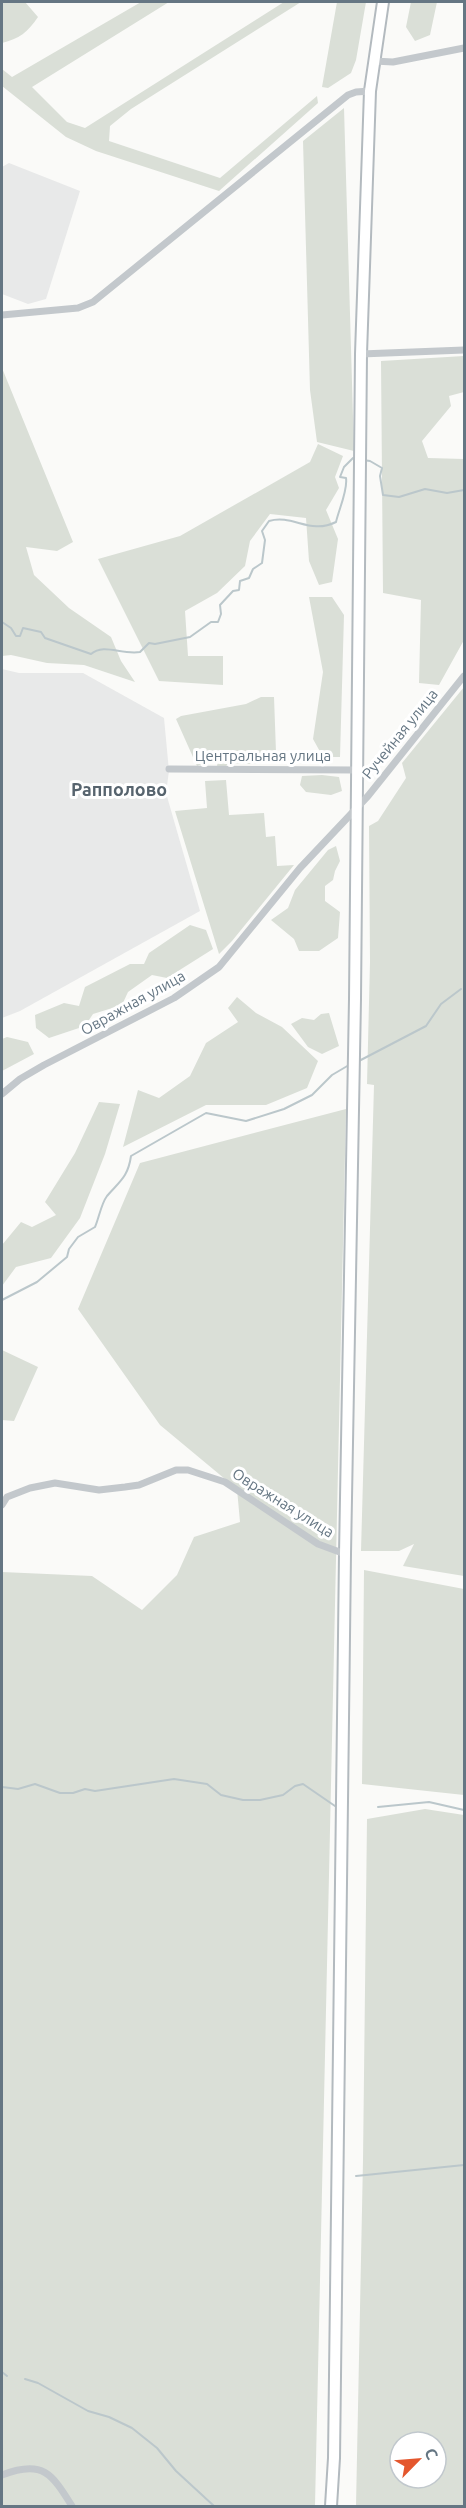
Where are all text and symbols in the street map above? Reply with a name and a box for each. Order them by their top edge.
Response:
street label: Ручейная улица [358,685,441,782]
street label: Центральная улица [195,747,331,764]
district label: Рапполово [71,779,167,799]
street label: Овражная улица [78,967,188,1038]
street label: Овражная улица [229,1464,337,1541]
north arrow [388,2430,448,2490]
text: С [421,2445,442,2462]

